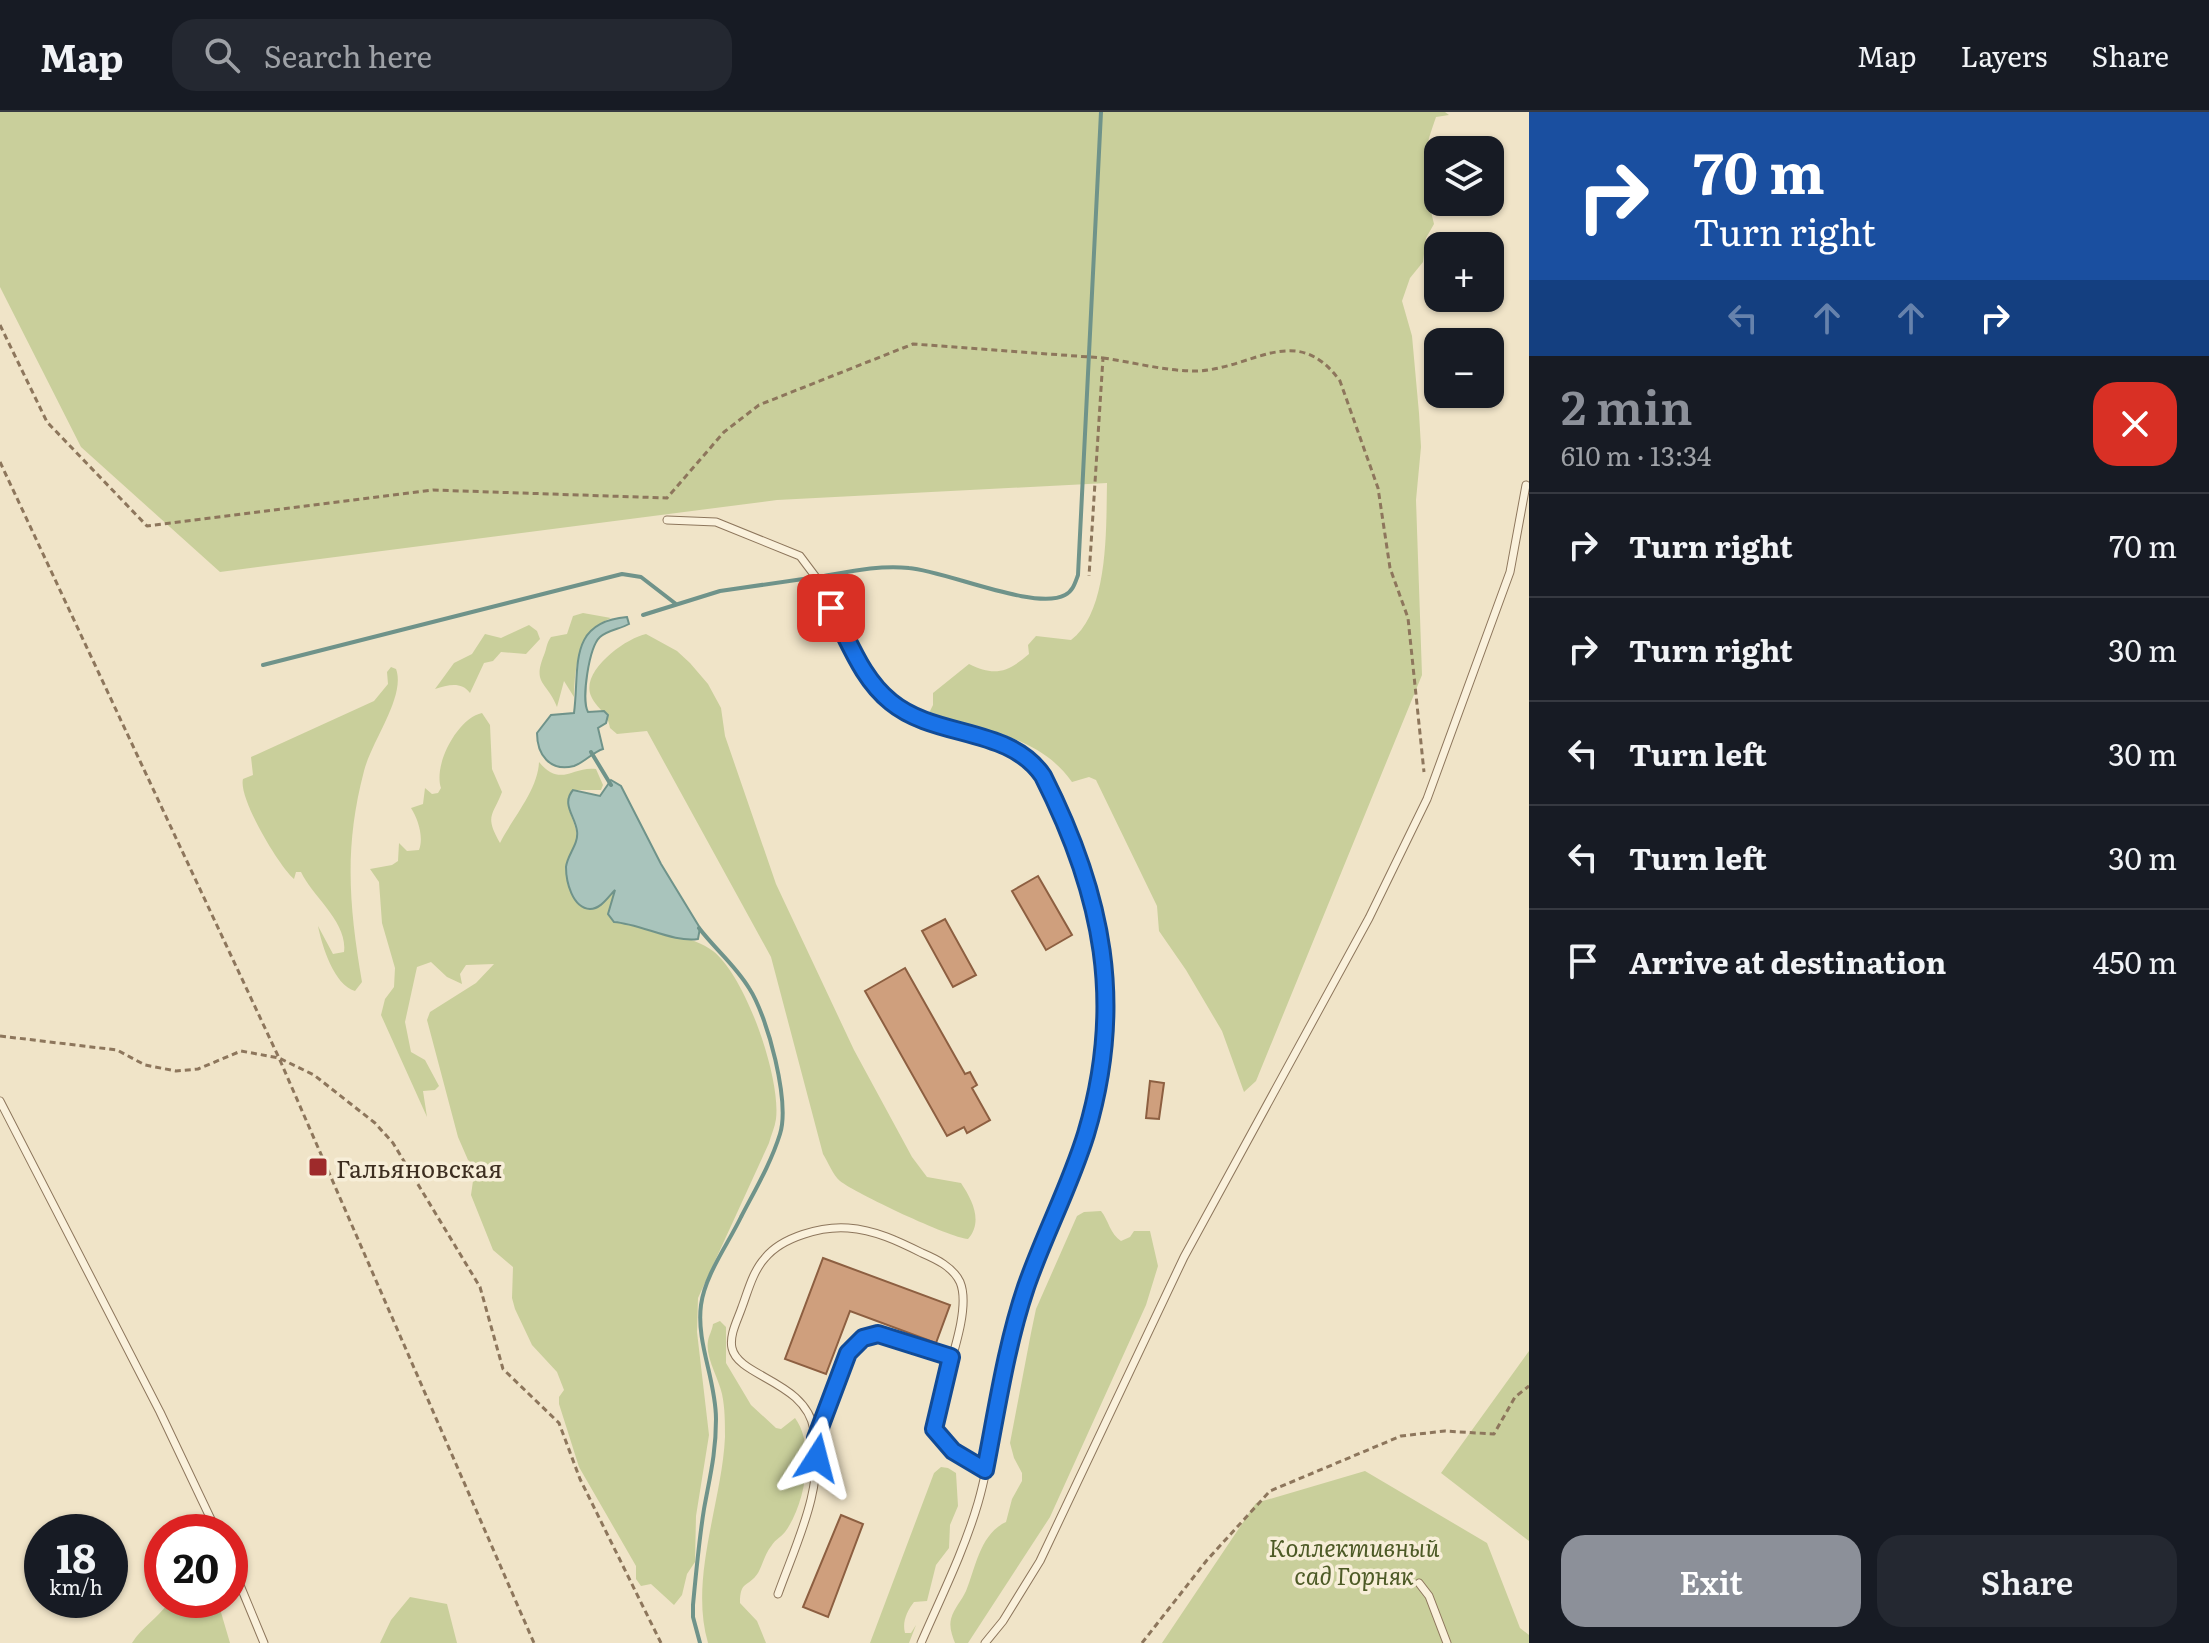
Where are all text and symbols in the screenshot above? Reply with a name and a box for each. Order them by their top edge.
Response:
search box [172,19,732,91]
text: Map [40,27,124,84]
icon: search [200,33,244,77]
text: Search here [264,33,432,77]
text: Map [1857,34,1916,76]
text: Layers [1960,34,2047,76]
text: Share [2091,34,2169,76]
text: 70 m [1693,128,1825,211]
map controls [1424,136,1504,408]
button: layers [1424,136,1504,216]
icon: right [1561,144,1665,248]
text: Turn right [1693,204,1876,257]
button: + [1424,232,1504,312]
icon: left [1721,296,1765,340]
icon: ahead [1805,296,1849,340]
icon: ahead [1889,296,1933,340]
icon: right [1973,296,2017,340]
button: − [1424,328,1504,408]
text: 2 min [1561,369,1693,440]
button: close [2093,382,2177,466]
text: 610 m · 13:34 [1561,435,1711,474]
icon: right [1561,523,1605,567]
text: Turn right [1629,523,1793,567]
text: 70 m [2109,523,2177,567]
pin [797,574,865,642]
icon: arrive [809,586,853,630]
icon: right [1561,627,1605,671]
text: Turn right [1629,627,1793,671]
text: 30 m [2108,627,2177,671]
icon: left [1561,731,1605,775]
text: Turn left [1629,731,1767,775]
text: 30 m [2108,731,2177,775]
icon: left [1561,835,1605,879]
text: Turn left [1629,835,1767,879]
text: 30 m [2108,835,2177,879]
icon: arrive [1561,939,1605,983]
text: Arrive at destination [1629,939,1946,983]
text: 450 m [2093,939,2177,983]
place label: Гальяновская [336,1150,502,1185]
marker: Гальяновская [307,1156,329,1178]
position arrow [775,1416,859,1500]
speed limit sign: 20 [144,1514,248,1618]
text: 18 [56,1526,96,1585]
park label: Коллективный сад Горняк [1269,1529,1440,1592]
button: Exit [1561,1535,1861,1627]
button: Share [1877,1535,2177,1627]
text: km/h [49,1571,103,1601]

